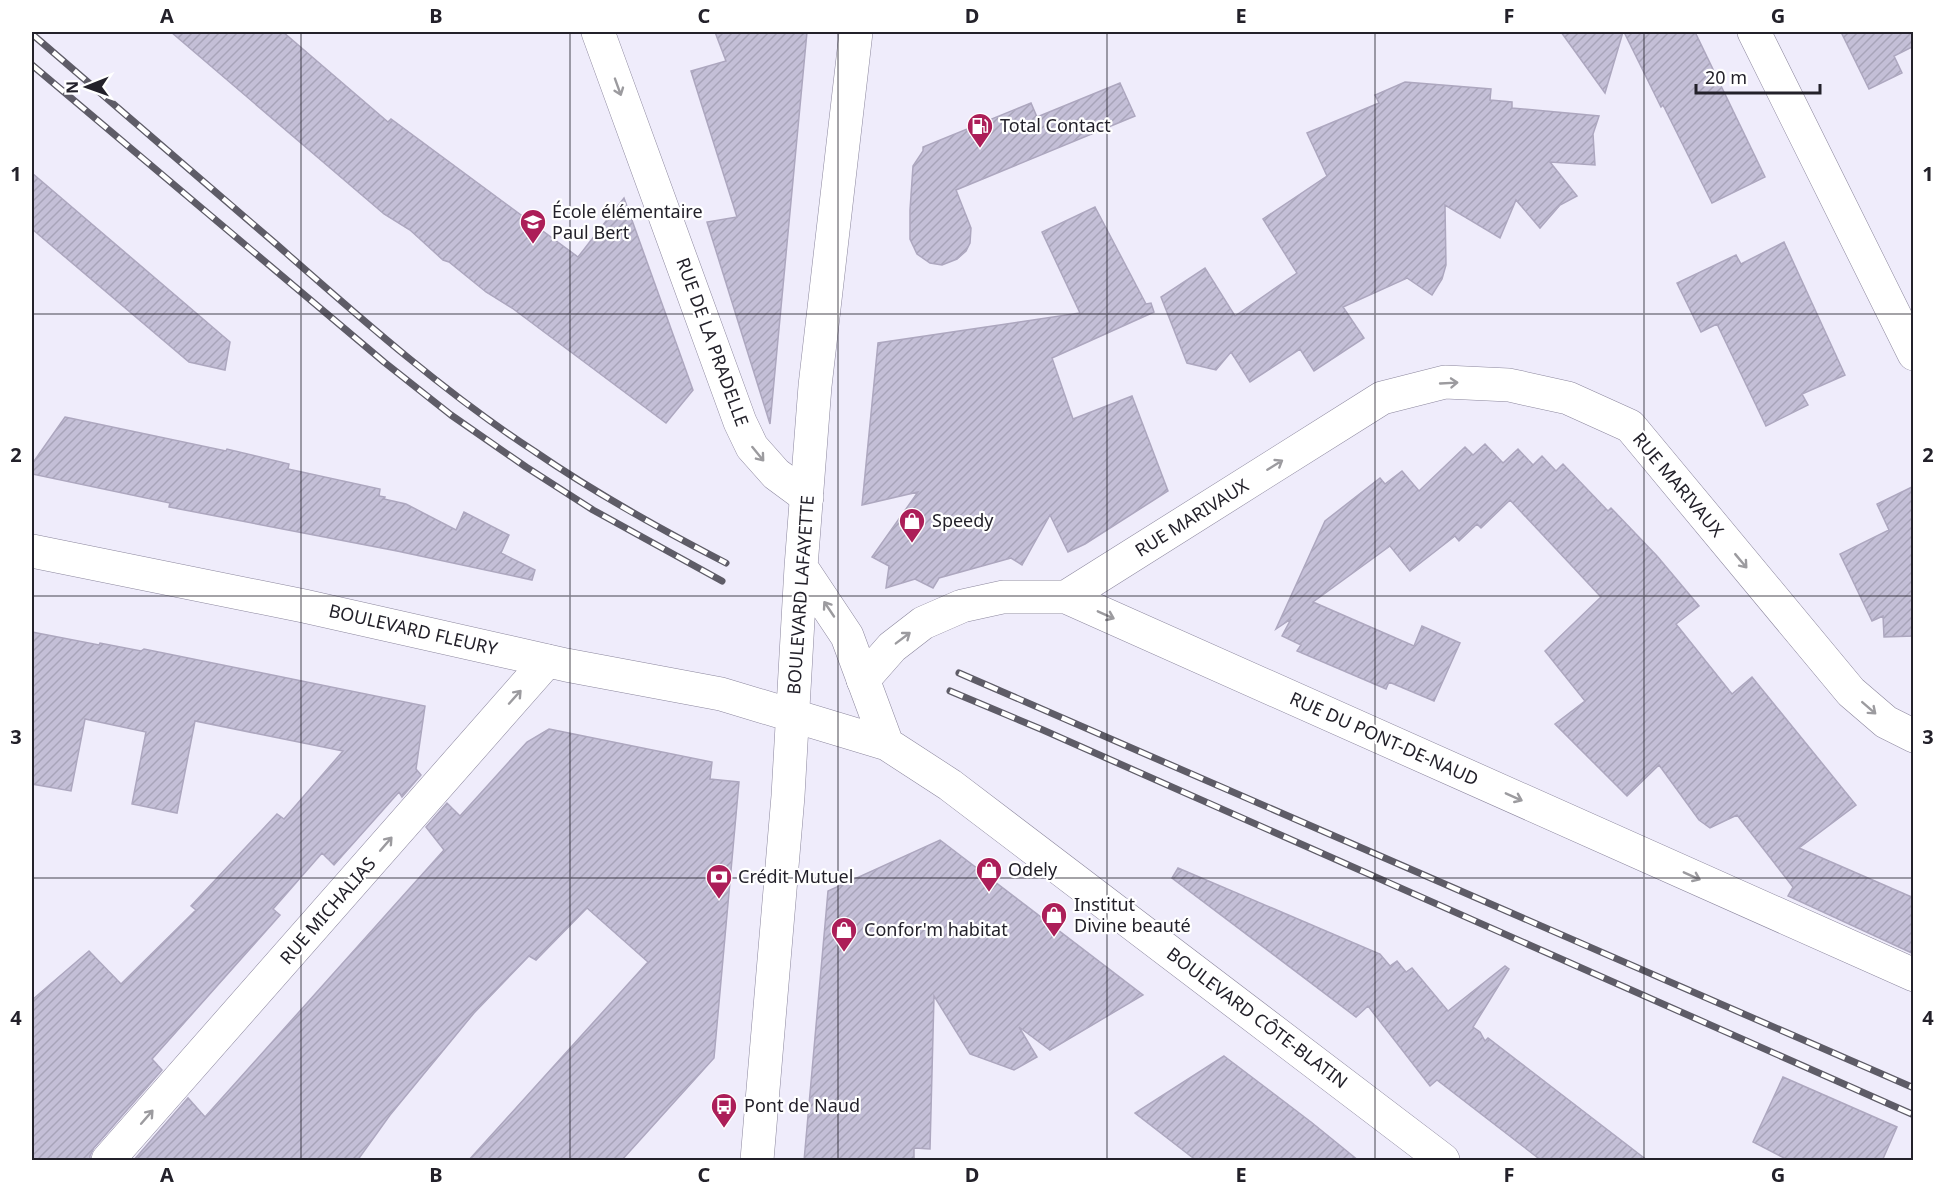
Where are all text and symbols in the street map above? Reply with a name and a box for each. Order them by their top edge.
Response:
text: A [160,2,174,29]
text: B [429,2,443,29]
text: C [698,2,711,29]
text: D [965,2,979,29]
text: E [1235,2,1247,29]
text: F [1504,2,1514,29]
text: G [1771,2,1785,29]
north arrow [57,57,117,117]
scale bar [1696,57,1820,95]
text: 20 m [1705,65,1747,89]
one-way arrow [614,77,625,95]
text: N [61,81,83,94]
fuel station icon: Total Contact [965,111,995,149]
place label: Total Contact [1000,113,1111,137]
text: 1 [10,160,22,187]
text: 1 [1922,160,1934,187]
place label: École élémentaire Paul Bert [552,199,703,244]
school or university icon: École élémentaire Paul Bert [518,207,548,245]
street label: RUE DE LA PRADELLE [671,254,755,429]
one-way arrow [1439,378,1458,389]
street label: RUE MARIVAUX [1628,427,1730,542]
text: 2 [10,441,22,468]
text: 2 [1922,441,1934,468]
one-way arrow [752,445,765,461]
one-way arrow [1266,459,1283,471]
street label: RUE MARIVAUX [1130,472,1253,562]
street label: BOULEVARD LAFAYETTE [781,494,819,695]
shop icon: Speedy [897,506,927,544]
place label: Speedy [932,508,994,532]
one-way arrow [1735,553,1748,569]
street label: BOULEVARD FLEURY [327,598,501,660]
one-way arrow [823,601,835,617]
one-way arrow [1097,610,1115,621]
one-way arrow [895,632,911,645]
street label: RUE DU PONT-DE-NAUD [1286,686,1483,791]
one-way arrow [508,690,522,705]
one-way arrow [1861,701,1876,715]
text: 3 [10,723,22,750]
text: 3 [1922,723,1934,750]
one-way arrow [1505,792,1523,803]
one-way arrow [379,837,393,852]
street label: RUE MICHALIAS [274,852,381,969]
shop icon: Odely [974,855,1004,893]
place label: Odely [1008,857,1058,881]
bank icon: Crédit Mutuel [704,862,734,900]
place label: Crédit Mutuel [738,864,853,888]
one-way arrow [1683,871,1701,883]
place label: Institut Divine beauté [1074,892,1191,937]
shop icon: Institut Divine beauté [1039,900,1069,938]
shop icon: Confor'm habitat [829,915,859,953]
place label: Confor'm habitat [864,917,1008,941]
street label: BOULEVARD CÔTE-BLATIN [1162,941,1353,1093]
text: 4 [10,1004,22,1031]
text: 4 [1922,1004,1934,1031]
bus stop icon: Pont de Naud [709,1091,739,1129]
place label: Pont de Naud [744,1093,860,1117]
one-way arrow [140,1109,154,1124]
text: A [160,1161,174,1188]
text: B [429,1161,443,1188]
text: C [698,1161,711,1188]
text: D [965,1161,979,1188]
text: E [1235,1161,1247,1188]
text: F [1504,1161,1514,1188]
text: G [1771,1161,1785,1188]

